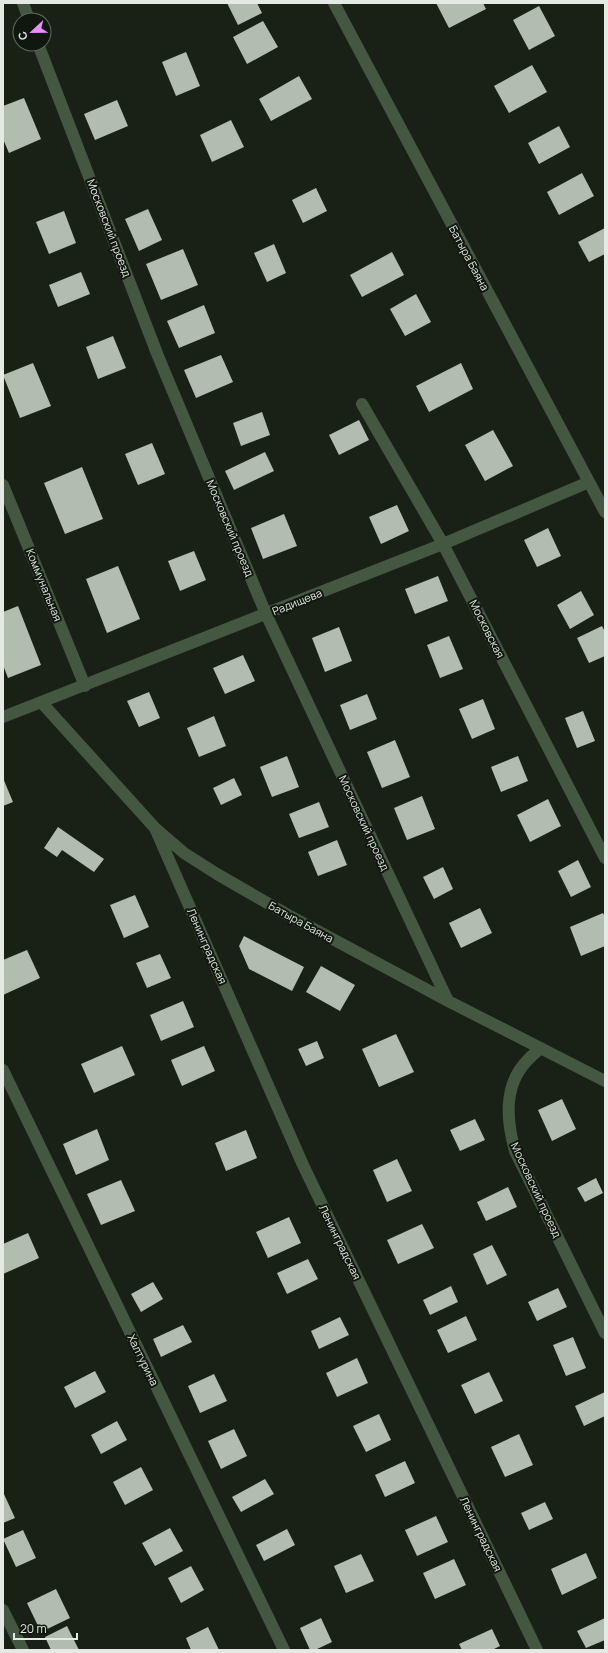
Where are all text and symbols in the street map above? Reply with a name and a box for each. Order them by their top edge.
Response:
north arrow [12,12,52,52]
text: С [14,29,31,43]
street label: Московский проезд [84,177,135,279]
street label: Батыра Баяна [446,222,493,293]
street label: Московский проезд [203,477,258,579]
street label: Коммунальная [23,546,66,623]
street label: Радищева [270,585,324,618]
street label: Московская [466,597,509,660]
street label: Московский проезд [336,773,393,873]
street label: Батыра Баяна [266,898,336,946]
street label: Ленинградская [184,906,231,986]
street label: Московский проезд [508,1140,565,1240]
street label: Ленинградская [316,1202,365,1282]
street label: Халтурина [124,1331,162,1388]
street label: Ленинградская [457,1494,506,1574]
scale bar [14,1615,77,1641]
text: 20 m [20,1620,47,1637]

